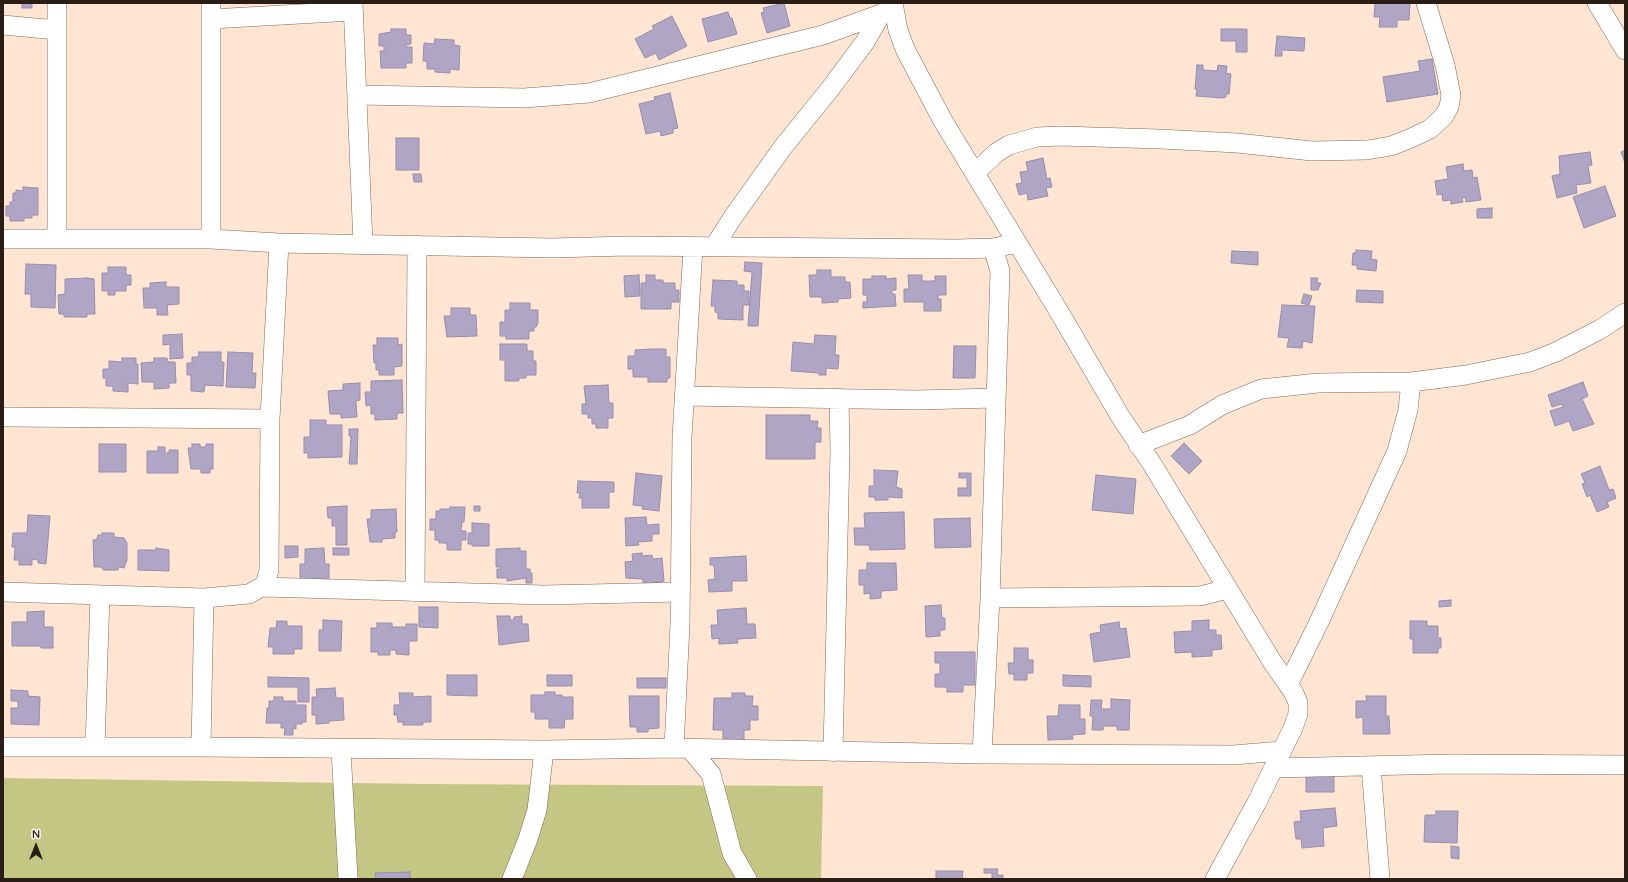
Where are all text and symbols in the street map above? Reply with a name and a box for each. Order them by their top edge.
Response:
north arrow [16,826,56,866]
text: N [32,827,40,841]

